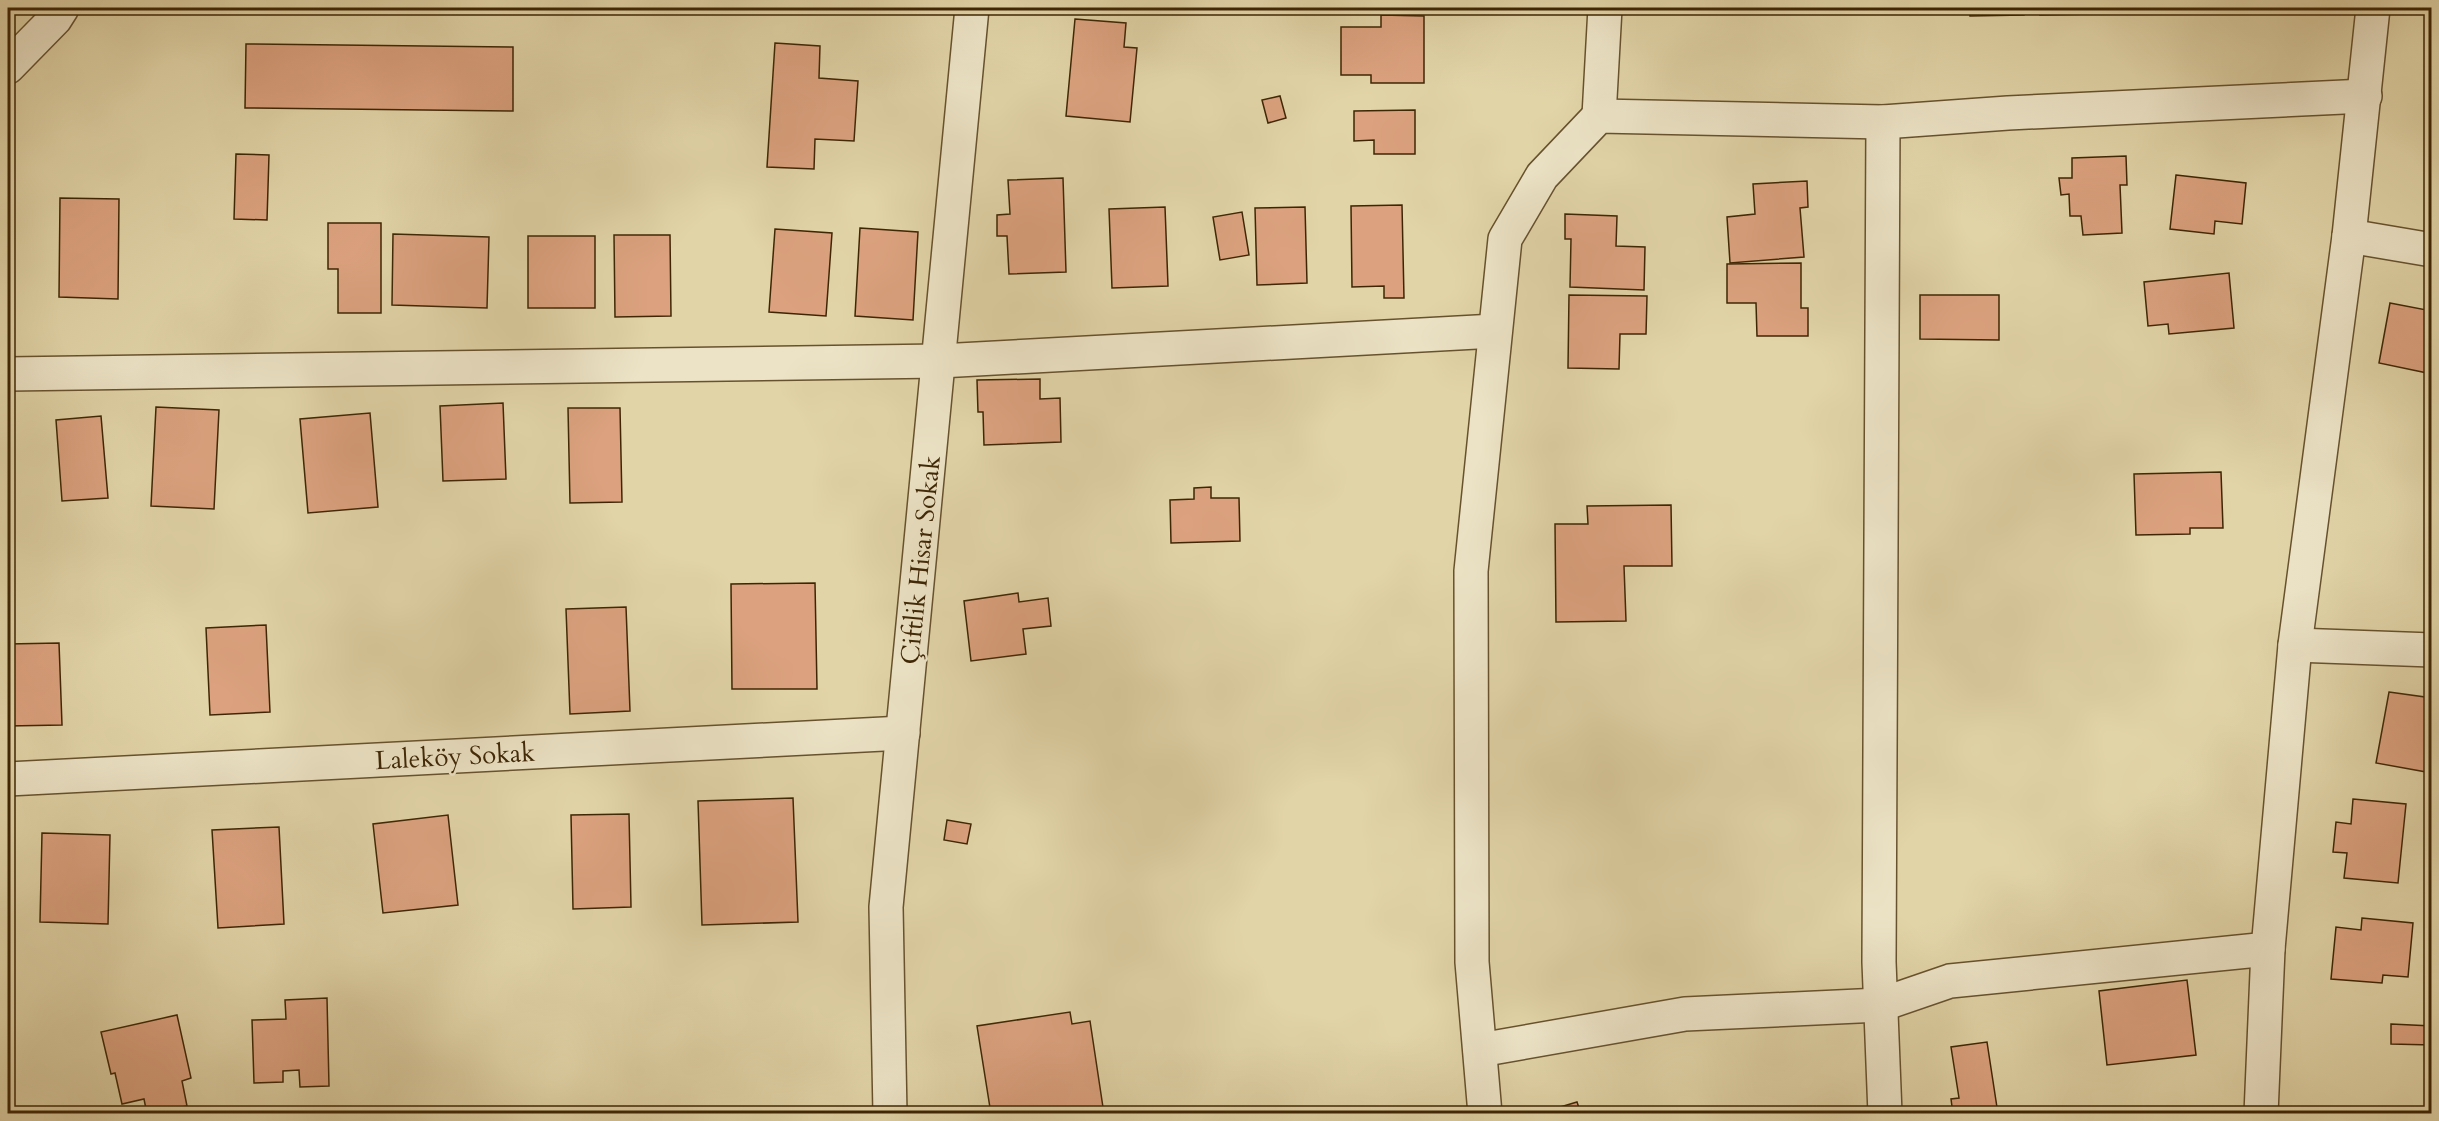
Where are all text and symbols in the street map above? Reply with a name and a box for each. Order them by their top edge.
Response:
street label: Çiftlik Hisar Sokak [892,454,949,666]
street label: Laleköy Sokak [374,735,536,778]

